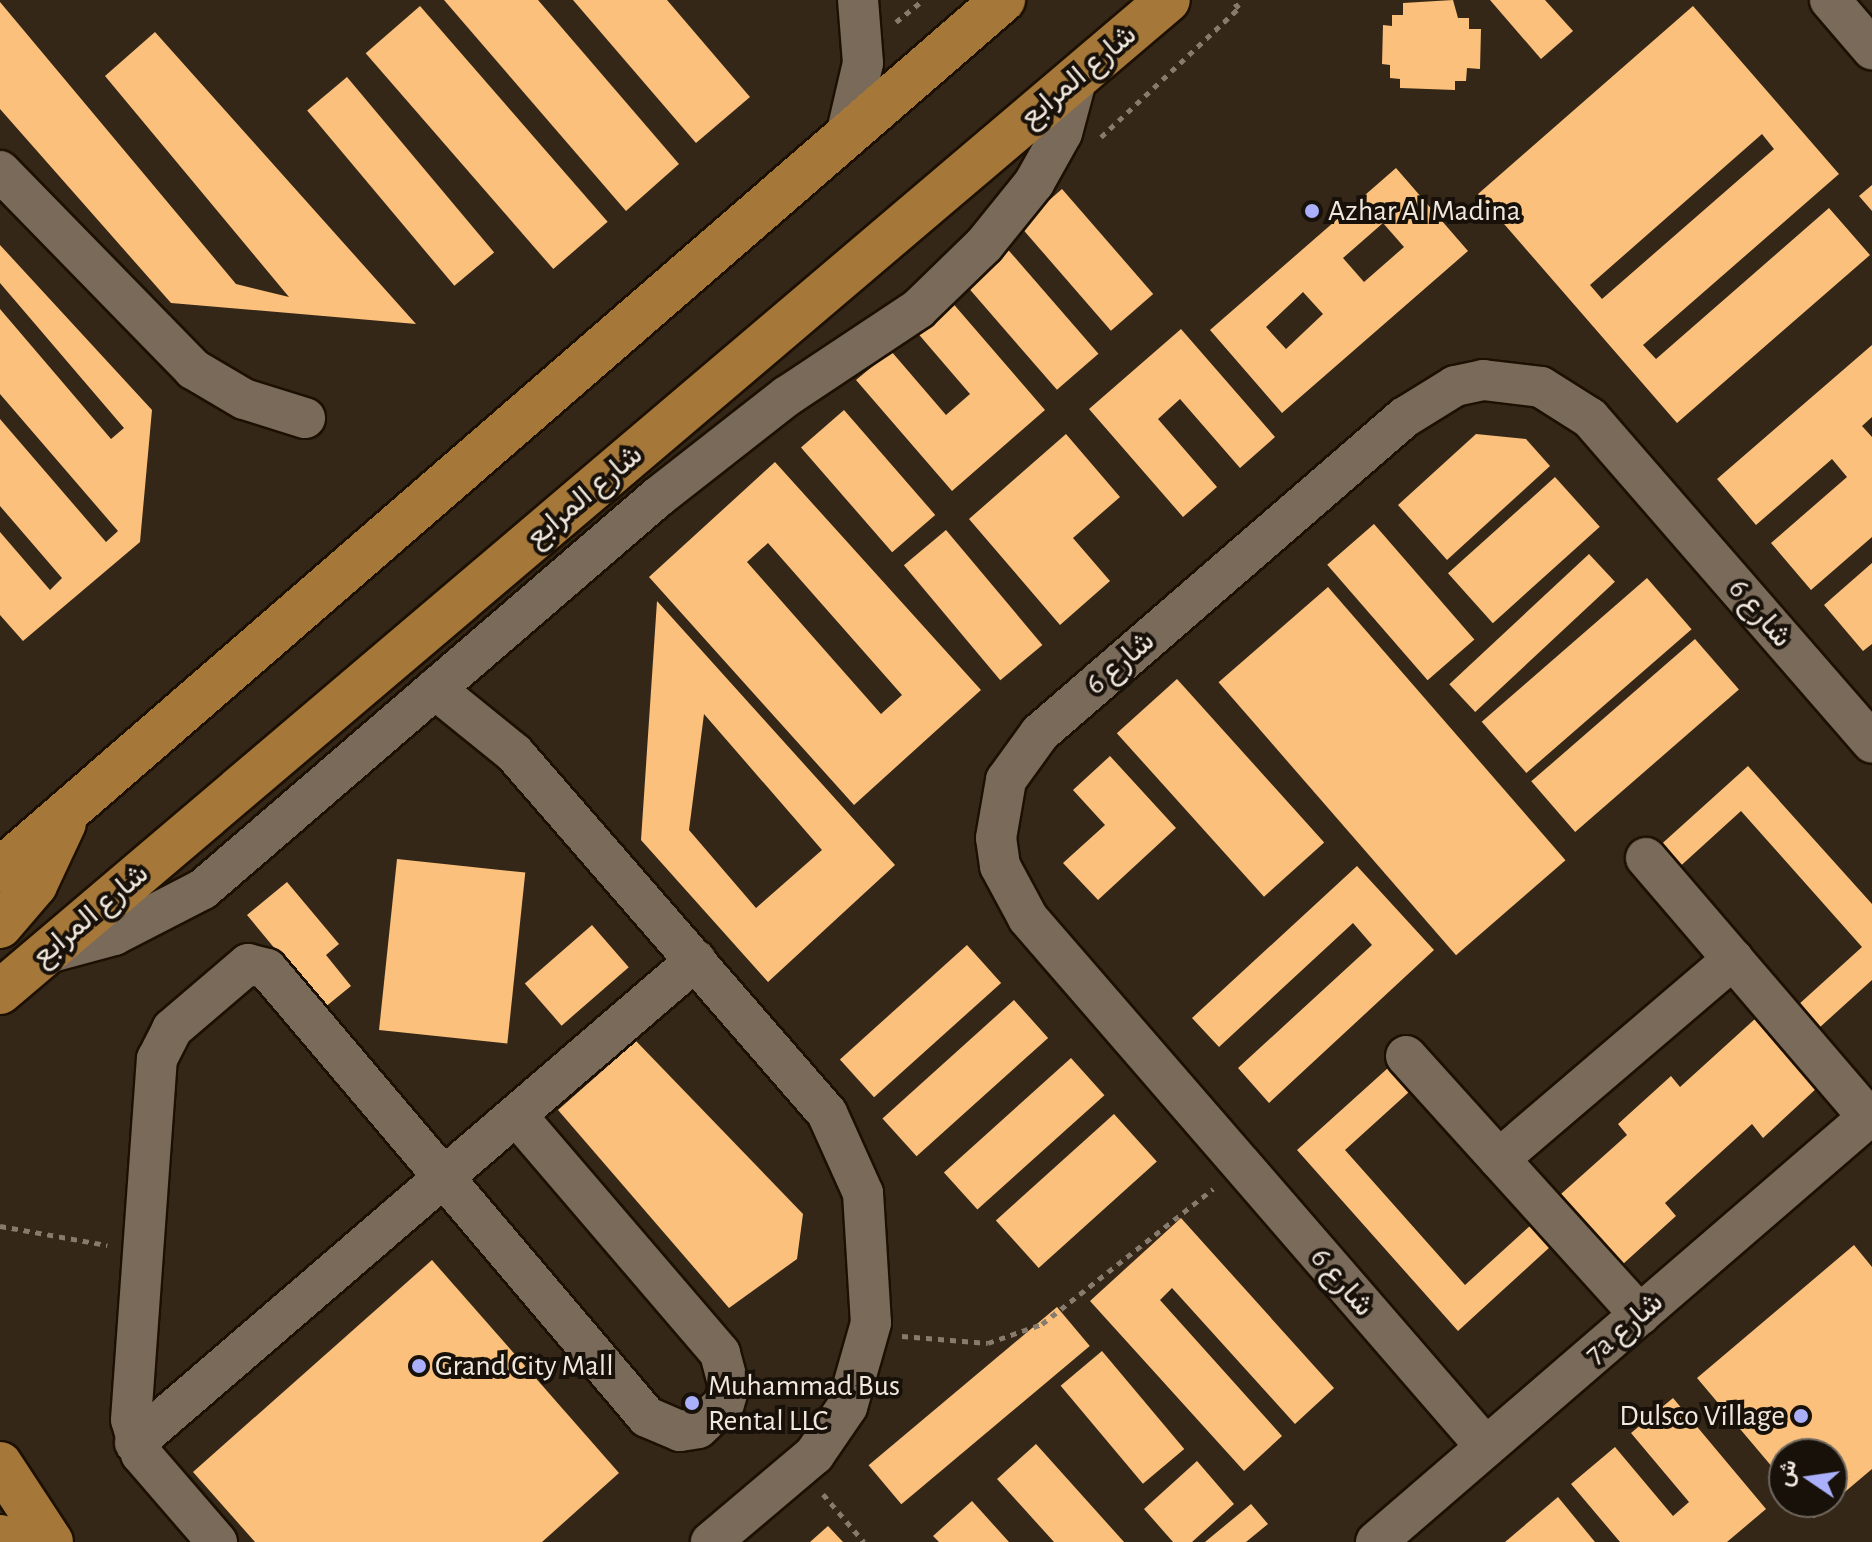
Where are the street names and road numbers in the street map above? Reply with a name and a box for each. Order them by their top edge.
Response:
street label: شارع المرابع [1012,17,1144,135]
street label: شارع المرابع [518,437,650,555]
street label: شارع 6 [1720,571,1800,655]
street label: شارع 6 [1078,623,1162,703]
street label: شارع المرابع [24,856,156,974]
street label: شارع 6 [1302,1240,1382,1324]
street label: 7a شارع [1578,1284,1670,1372]

